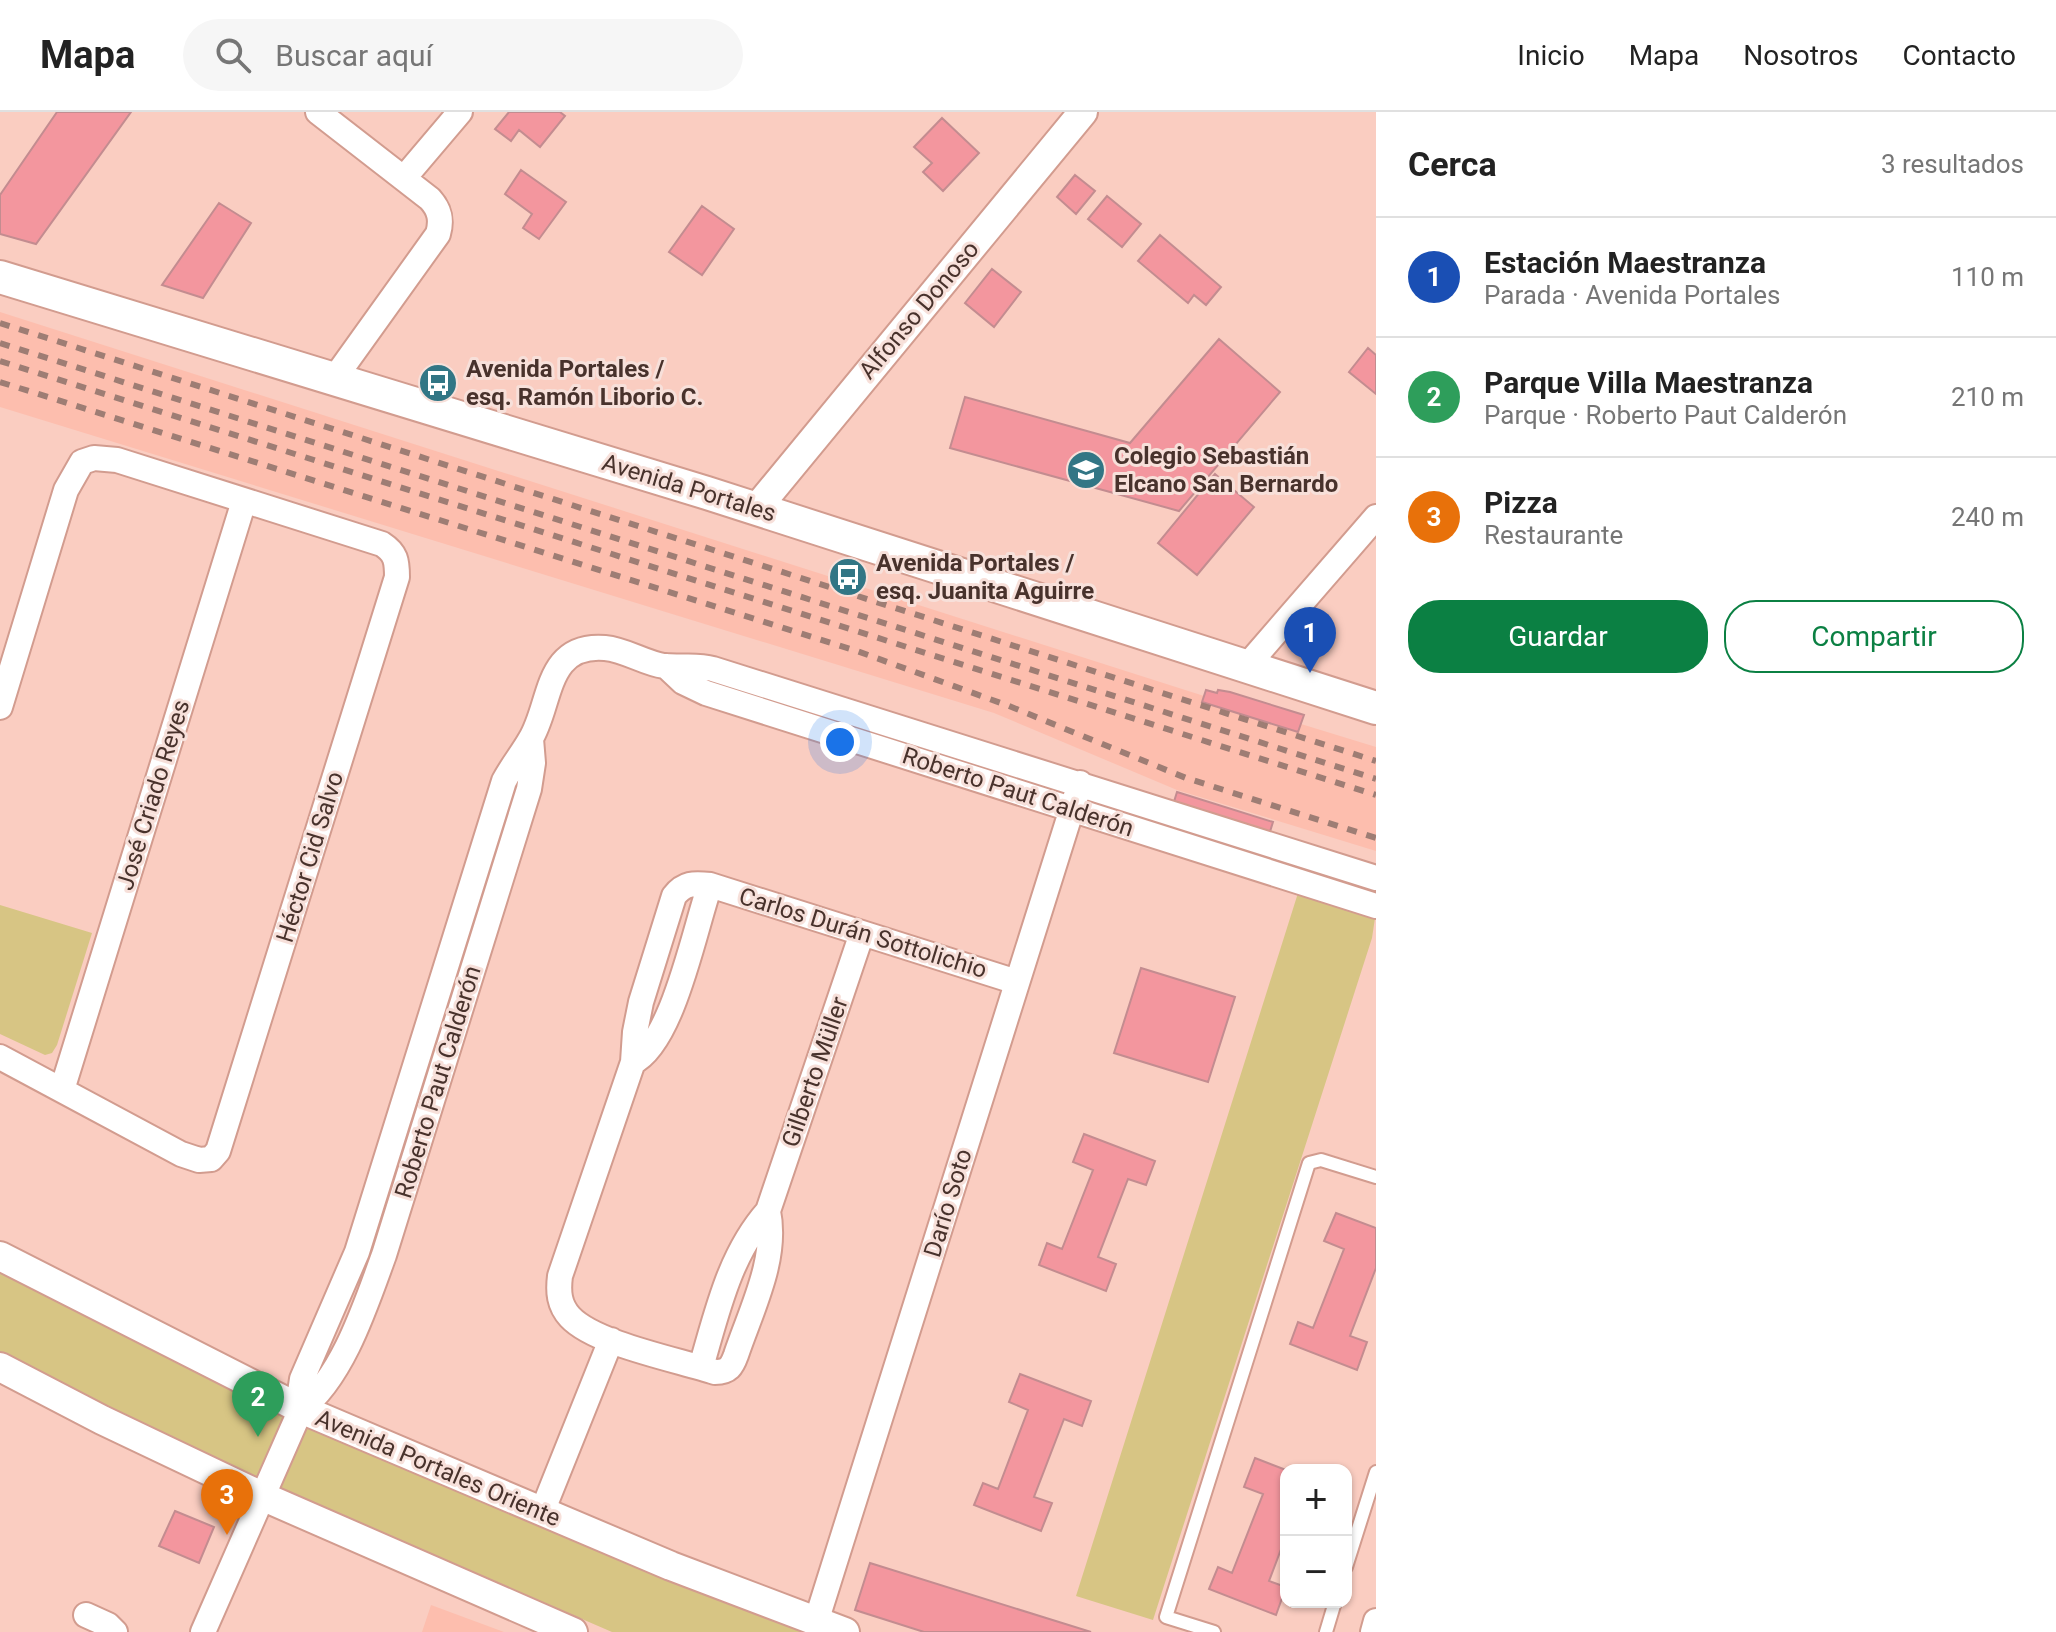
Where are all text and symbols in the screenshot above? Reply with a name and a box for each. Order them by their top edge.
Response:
search box [183,19,743,91]
text: Mapa [40,33,135,77]
icon: search [211,33,255,77]
text: Buscar aquí [275,38,433,73]
text: Inicio [1517,39,1585,72]
text: Mapa [1629,39,1699,72]
text: Nosotros [1743,39,1858,72]
text: Contacto [1902,39,2016,72]
text: Cerca [1408,144,1497,184]
text: 3 resultados [1881,149,2024,179]
street label: Alfonso Donoso [853,235,985,385]
text: Estación Maestranza [1484,245,1766,280]
text: 1 [1427,262,1441,292]
text: 110 m [1951,262,2024,292]
text: Parada · Avenida Portales [1484,280,1781,310]
place label: Avenida Portales / esq. Ramón Liborio C. [466,355,703,411]
bus stop icon: Avenida Portales / esq. Ramón Liborio C. [417,362,459,404]
text: Parque Villa Maestranza [1484,365,1813,400]
text: 2 [1427,382,1441,412]
text: 210 m [1951,382,2024,412]
text: Parque · Roberto Paut Calderón [1484,400,1847,430]
place label: Colegio Sebastián Elcano San Bernardo [1114,442,1338,498]
street label: Avenida Portales [599,448,779,528]
school or university icon: Colegio Sebastián Elcano San Bernardo [1065,449,1107,491]
text: Pizza [1484,485,1558,520]
text: 3 [1427,502,1441,532]
text: 240 m [1951,502,2024,532]
text: Restaurante [1484,520,1623,550]
place label: Avenida Portales / esq. Juanita Aguirre [876,549,1094,605]
bus stop icon: Avenida Portales / esq. Juanita Aguirre [827,556,869,598]
button: Guardar [1408,600,1708,673]
button: Compartir [1724,600,2024,673]
pin: 1 [1284,607,1336,673]
street label: José Criado Reyes [111,696,195,894]
your location [820,722,860,762]
street label: Roberto Paut Calderón [899,741,1137,843]
street label: Héctor Cid Salvo [271,768,349,946]
street label: Carlos Durán Sottolichio [736,882,990,984]
street label: Roberto Paut Calderón [389,962,487,1202]
street label: Gilberto Müller [776,993,854,1151]
street label: Darío Soto [918,1145,978,1261]
pin: 2 [232,1371,284,1437]
street label: Avenida Portales Oriente [311,1404,565,1532]
map controls [1280,1464,1352,1608]
button: + [1280,1464,1352,1536]
pin: 3 [201,1469,253,1535]
button: − [1280,1536,1352,1608]

